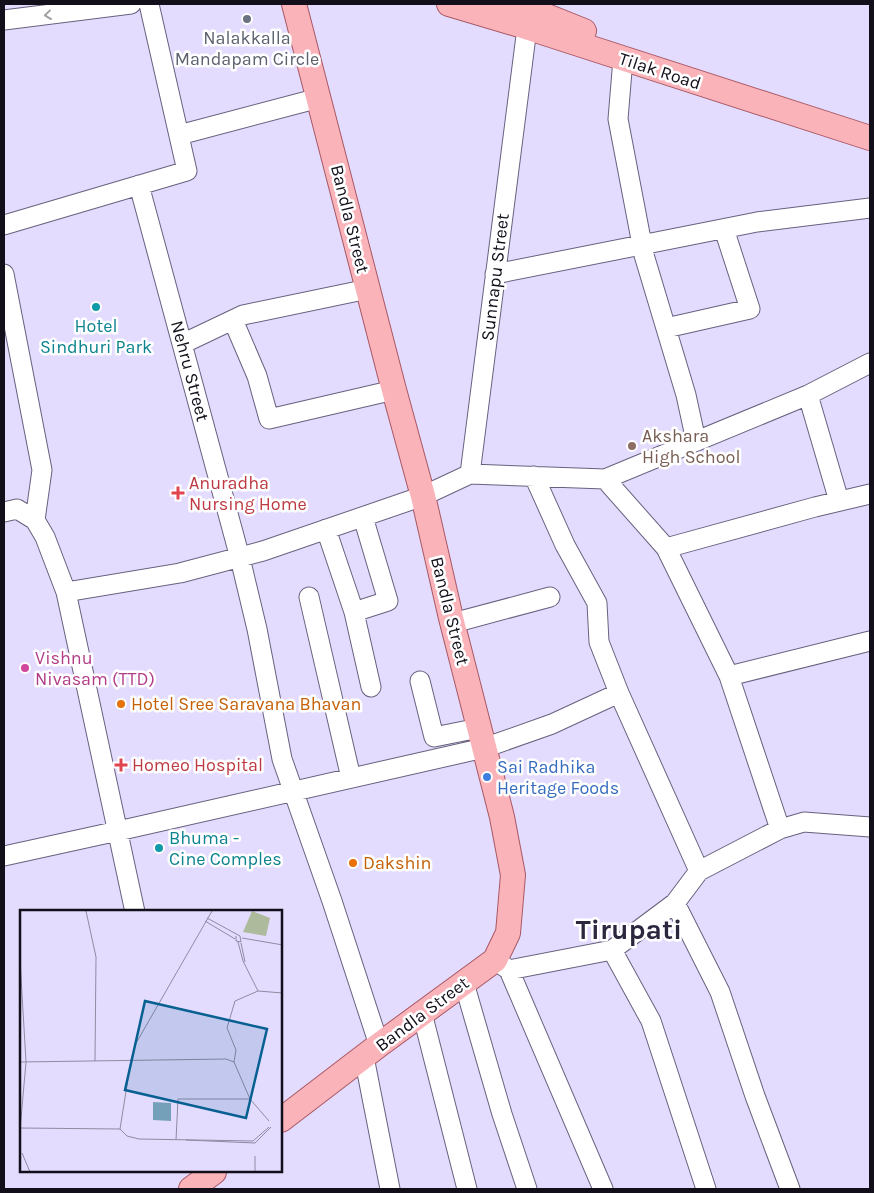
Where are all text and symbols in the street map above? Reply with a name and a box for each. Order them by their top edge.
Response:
one-way arrow [44,9,52,19]
marker: Nalakkalla Mandapam Circle [241,13,253,25]
place label: Nalakkalla Mandapam Circle [175,27,319,70]
street label: Tilak Road [616,47,704,95]
street label: Bandla Street [326,162,374,276]
street label: Sunnapu Street [476,212,514,342]
marker: Hotel Sindhuri Park [90,301,102,313]
place label: Hotel Sindhuri Park [40,315,152,358]
street label: Nehru Street [166,318,214,424]
place label: Akshara High School [642,425,740,468]
marker: Akshara High School [626,440,638,452]
place label: Anuradha Nursing Home [189,472,307,515]
marker: Anuradha Nursing Home [171,486,185,500]
street label: Bandla Street [426,554,474,668]
place label: Vishnu Nivasam (TTD) [35,647,155,690]
marker: Vishnu Nivasam (TTD) [19,662,31,674]
place label: Hotel Sree Saravana Bhavan [131,693,361,715]
marker: Hotel Sree Saravana Bhavan [115,698,127,710]
place label: Homeo Hospital [132,754,263,776]
place label: Sai Radhika Heritage Foods [497,756,619,799]
marker: Homeo Hospital [114,758,128,772]
marker: Sai Radhika Heritage Foods [481,771,493,783]
place label: Bhuma - Cine Comples [169,827,282,870]
marker: Bhuma - Cine Comples [153,842,165,854]
place label: Dakshin [363,852,431,874]
marker: Dakshin [347,857,359,869]
inset map [20,910,282,1173]
district label: Tirupati [576,913,682,946]
street label: Bandla Street [371,972,473,1056]

